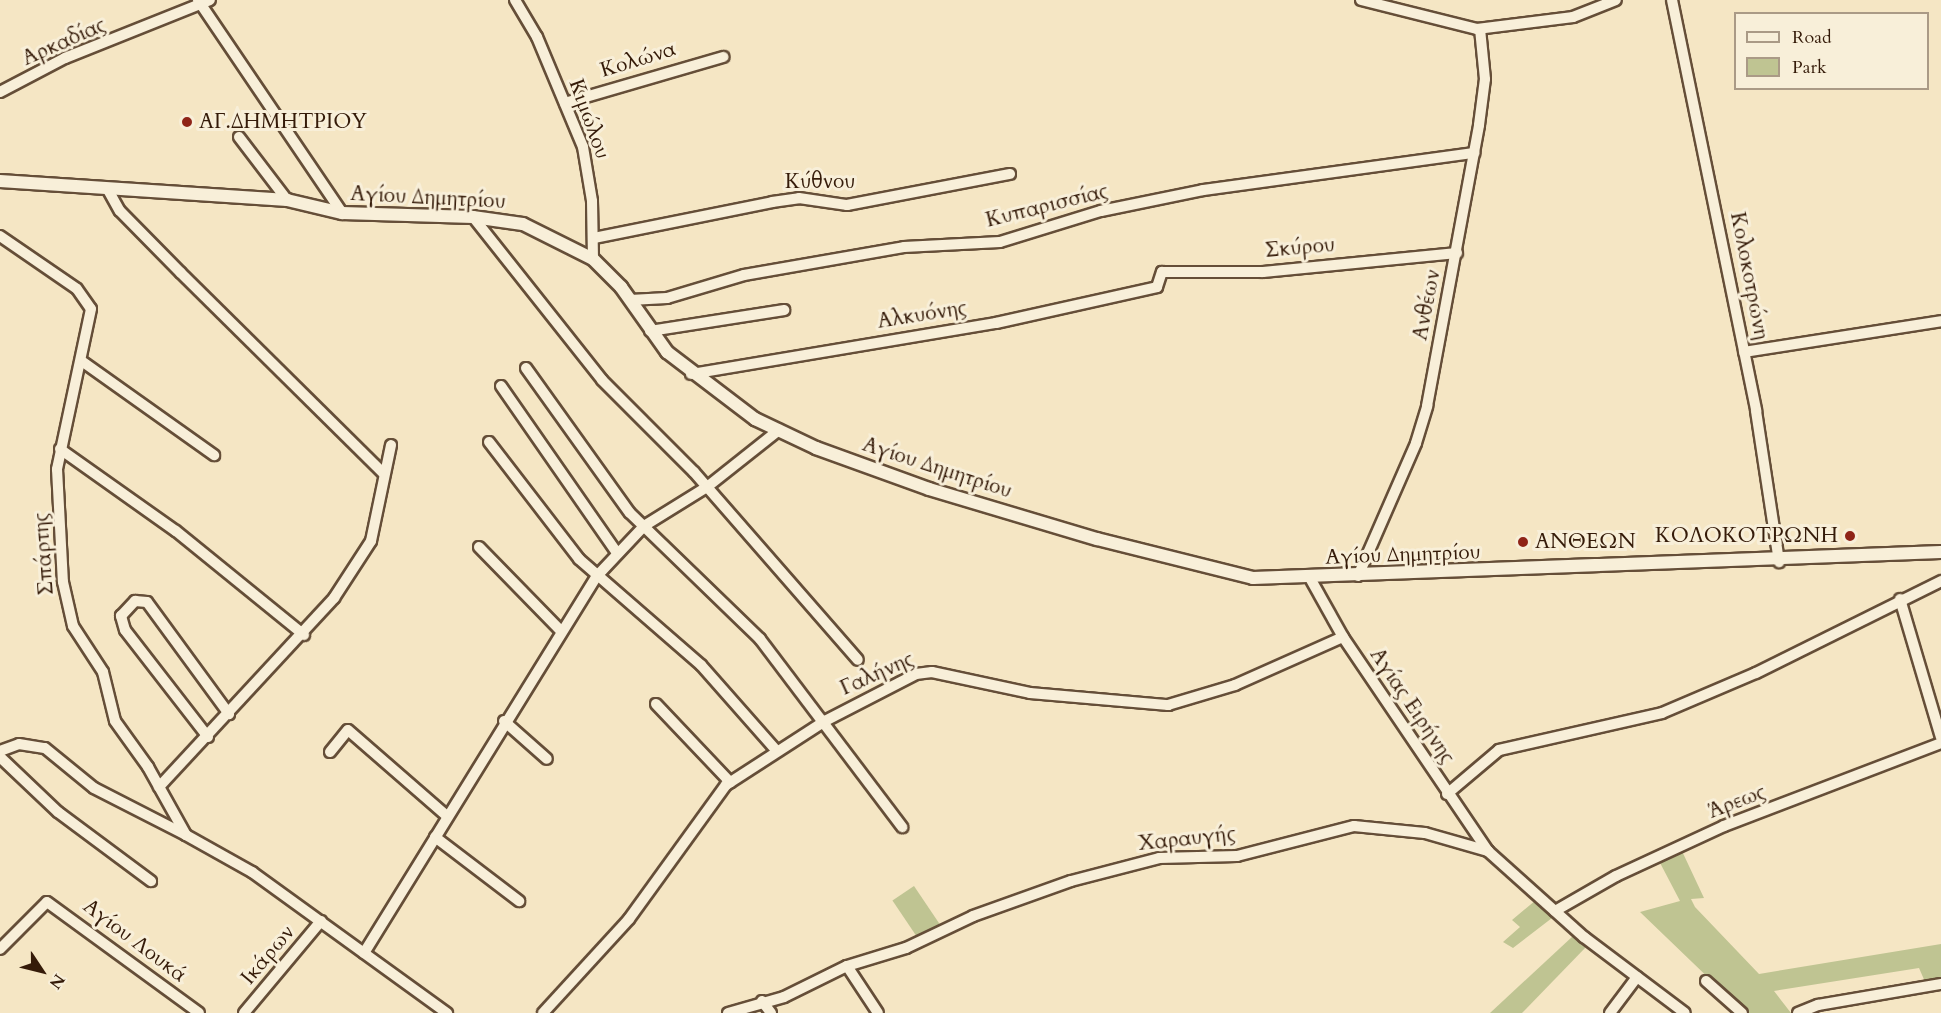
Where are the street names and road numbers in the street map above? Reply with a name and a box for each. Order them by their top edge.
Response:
street label: Αρκαδίας [18,12,110,72]
street label: Κολώνα [597,37,679,83]
street label: Κιμώλου [563,76,615,162]
street label: Κύθνου [785,169,855,195]
street label: Κυπαρισσίας [983,179,1111,233]
street label: Αγίου Δημητρίου [350,181,506,215]
street label: Κολοκοτρώνη [1724,210,1774,342]
street label: Σκύρου [1264,232,1336,264]
street label: Ανθέων [1408,267,1446,343]
street label: Αλκυόνης [876,296,968,334]
street label: Αγίου Δημητρίου [859,432,1015,504]
street label: Σπάρτης [29,512,59,596]
street label: Αγίου Δημητρίου [1325,540,1481,570]
street label: Αγίας Ειρήνης [1364,643,1460,769]
street label: Γαλήνης [836,647,918,701]
street label: Άρεως [1705,780,1769,824]
street label: Χαραυγής [1137,821,1237,857]
street label: Αγίου Λουκά [78,894,192,988]
street label: Ικάρων [236,920,300,990]

